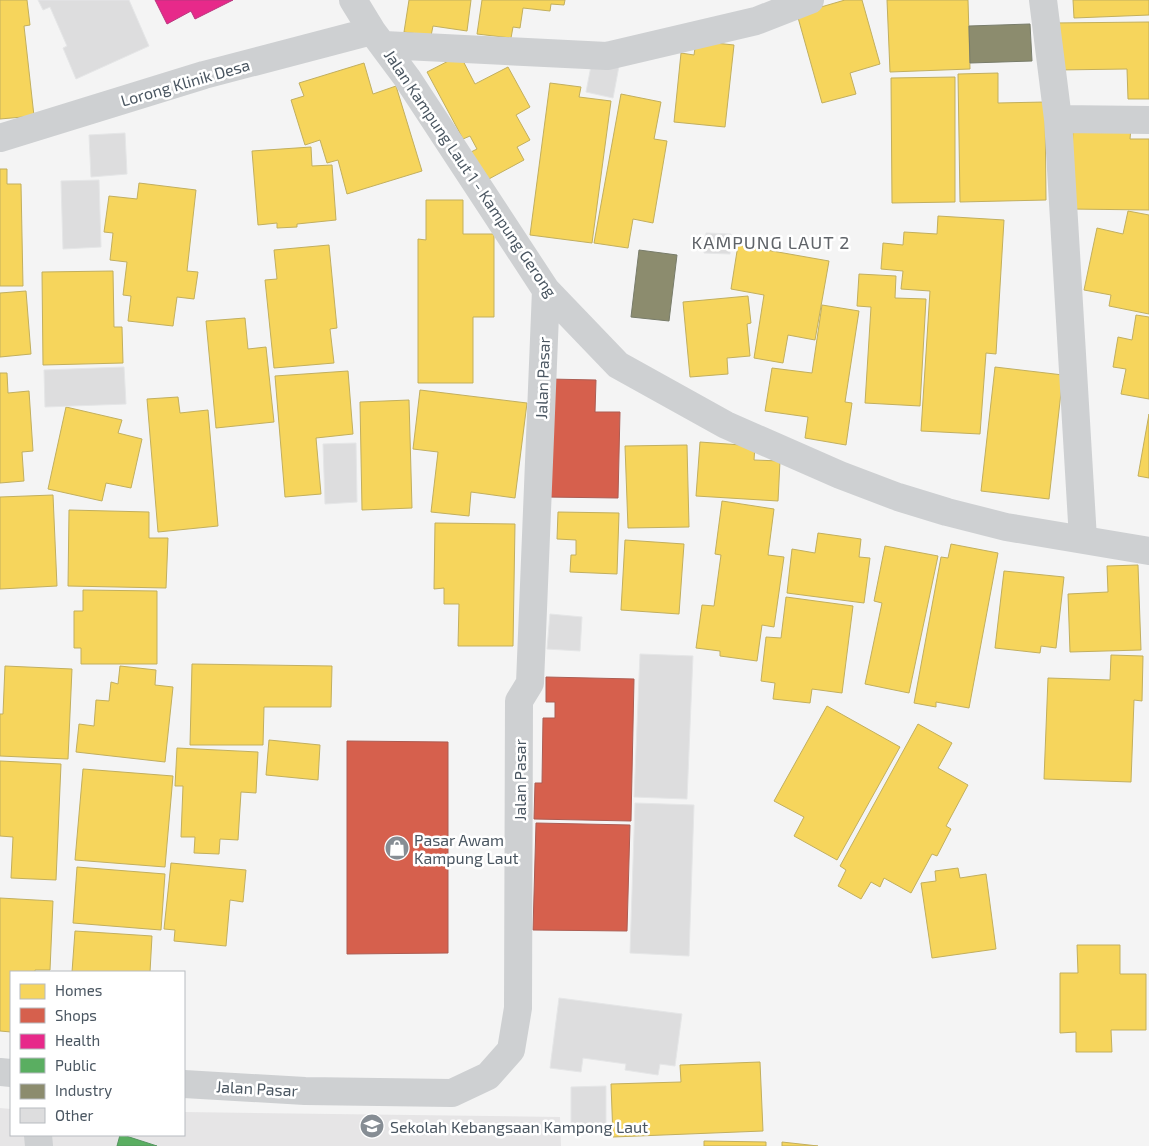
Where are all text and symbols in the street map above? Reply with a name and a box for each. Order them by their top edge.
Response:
street label: Jalan Kampung Laut 1 - Kampung Gerong [381,46,561,300]
street label: Lorong Klinik Desa [118,54,252,110]
district label: KAMPUNG LAUT 2 [692,231,850,253]
street label: Jalan Pasar [531,336,553,419]
street label: Jalan Pasar [510,738,529,821]
place label: Pasar Awam Kampung Laut [414,830,519,867]
shop icon: Pasar Awam Kampung Laut [384,835,410,861]
legend [10,971,185,1136]
text: Homes [55,981,102,999]
text: Shops [55,1006,97,1024]
text: Health [55,1031,100,1049]
text: Public [55,1056,96,1074]
street label: Jalan Pasar [215,1076,299,1100]
text: Industry [55,1081,112,1099]
text: Other [55,1106,94,1124]
school or university icon: Sekolah Kebangsaan Kampong Laut [359,1113,385,1139]
place label: Sekolah Kebangsaan Kampong Laut [390,1117,648,1136]

